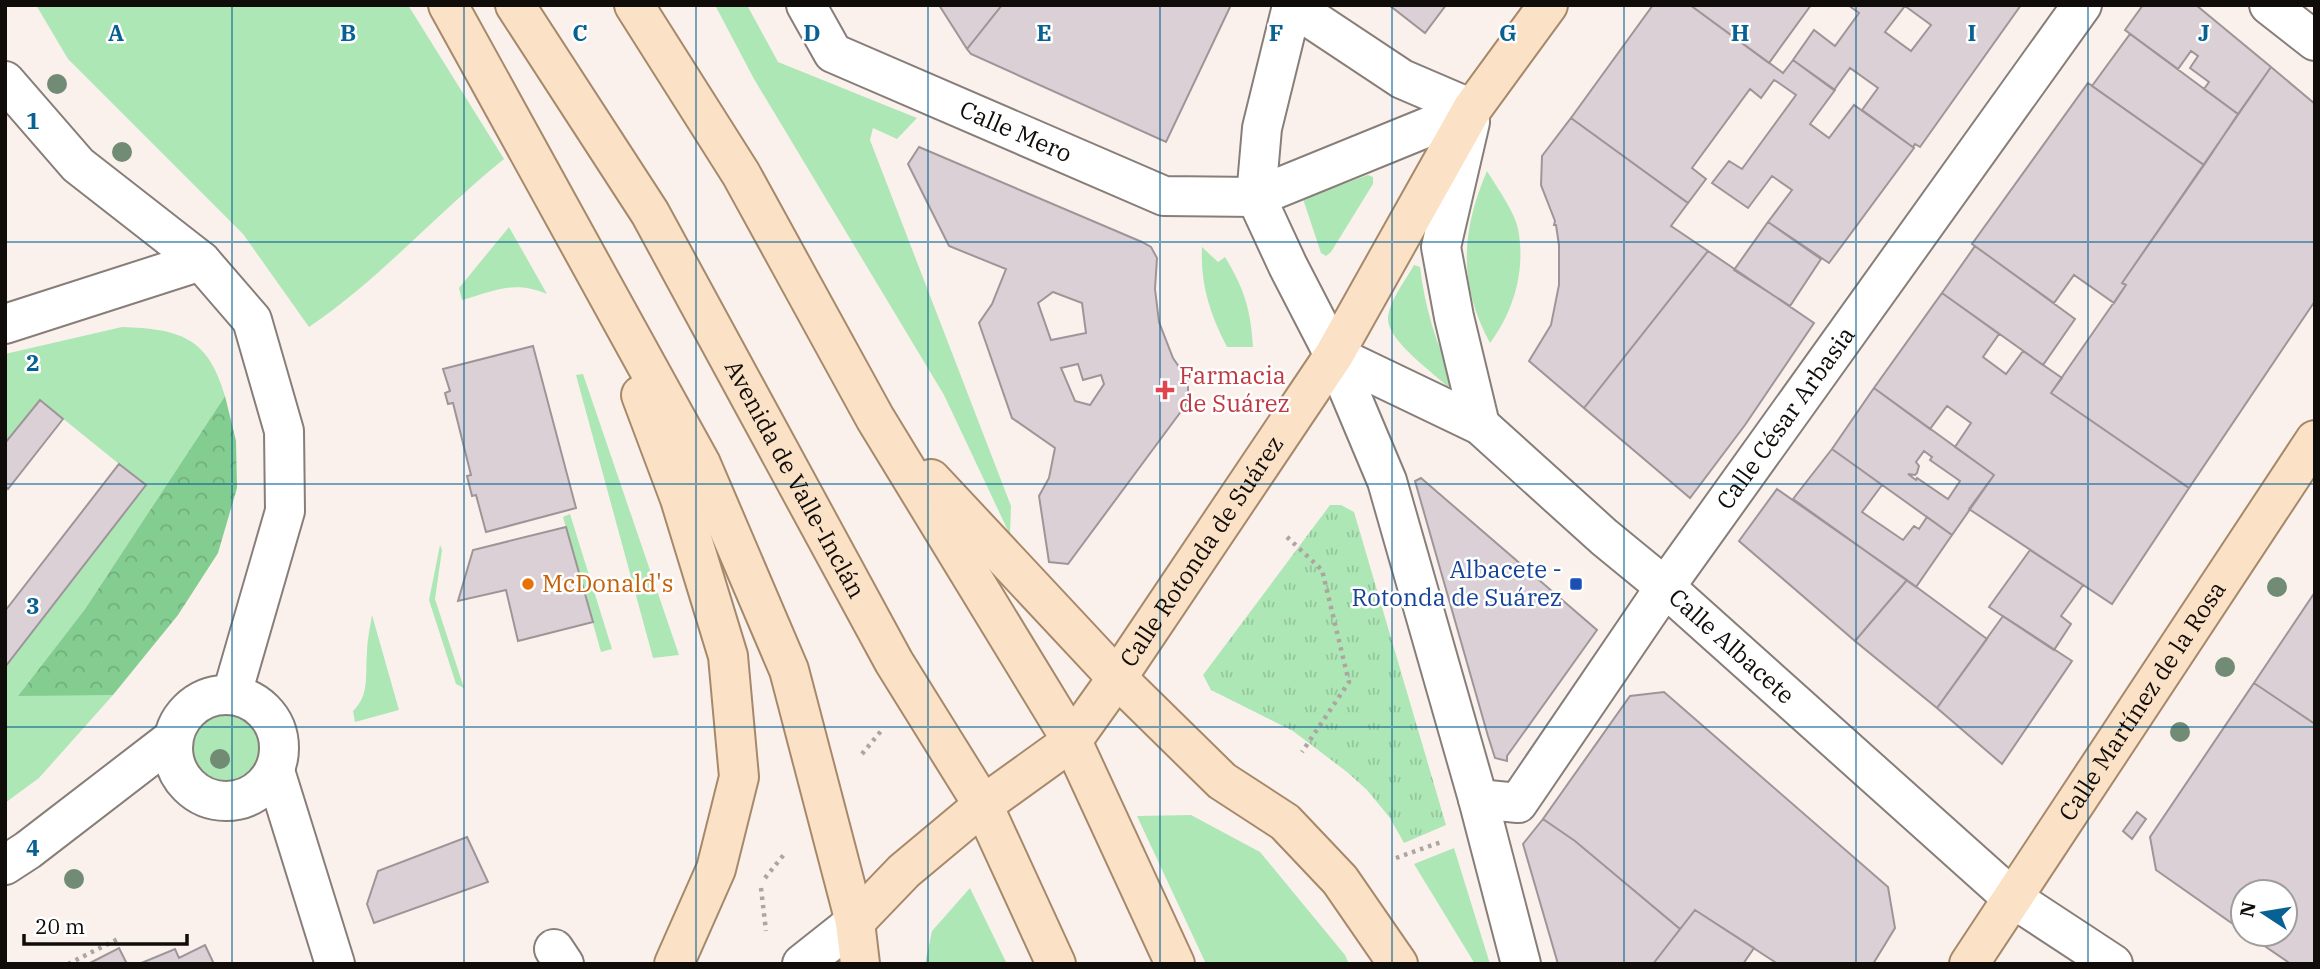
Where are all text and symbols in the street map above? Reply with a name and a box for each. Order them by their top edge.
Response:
text: A [108,17,124,47]
text: B [340,17,356,47]
text: C [572,17,588,47]
text: D [803,17,821,47]
text: E [1036,17,1052,47]
text: F [1269,17,1283,47]
text: G [1499,17,1517,47]
text: H [1731,17,1749,47]
text: I [1968,17,1976,47]
text: J [2198,17,2210,47]
street label: Calle Mero [955,93,1077,169]
text: 1 [26,105,40,135]
street label: Calle César Arbasia [1709,320,1861,516]
text: 2 [26,347,40,377]
street label: Avenida de Valle-Inclán [718,354,873,604]
place label: Farmacia de Suárez [1179,359,1290,419]
marker: Farmacia de Suárez [1157,382,1173,398]
street label: Calle Rotonda de Suárez [1112,429,1290,673]
place label: Albacete - Rotonda de Suárez [1351,553,1562,613]
place label: McDonald's [542,567,674,599]
street label: Calle Martínez de la Rosa [2051,574,2233,827]
marker: McDonald's [520,576,536,592]
marker: Albacete - Rotonda de Suárez [1568,576,1584,592]
street label: Calle Albacete [1662,581,1802,711]
text: 3 [26,590,40,620]
text: 4 [26,832,40,862]
north arrow [2229,878,2299,948]
text: N [2234,900,2261,919]
scale bar [24,902,187,946]
text: 20 m [35,912,85,940]

